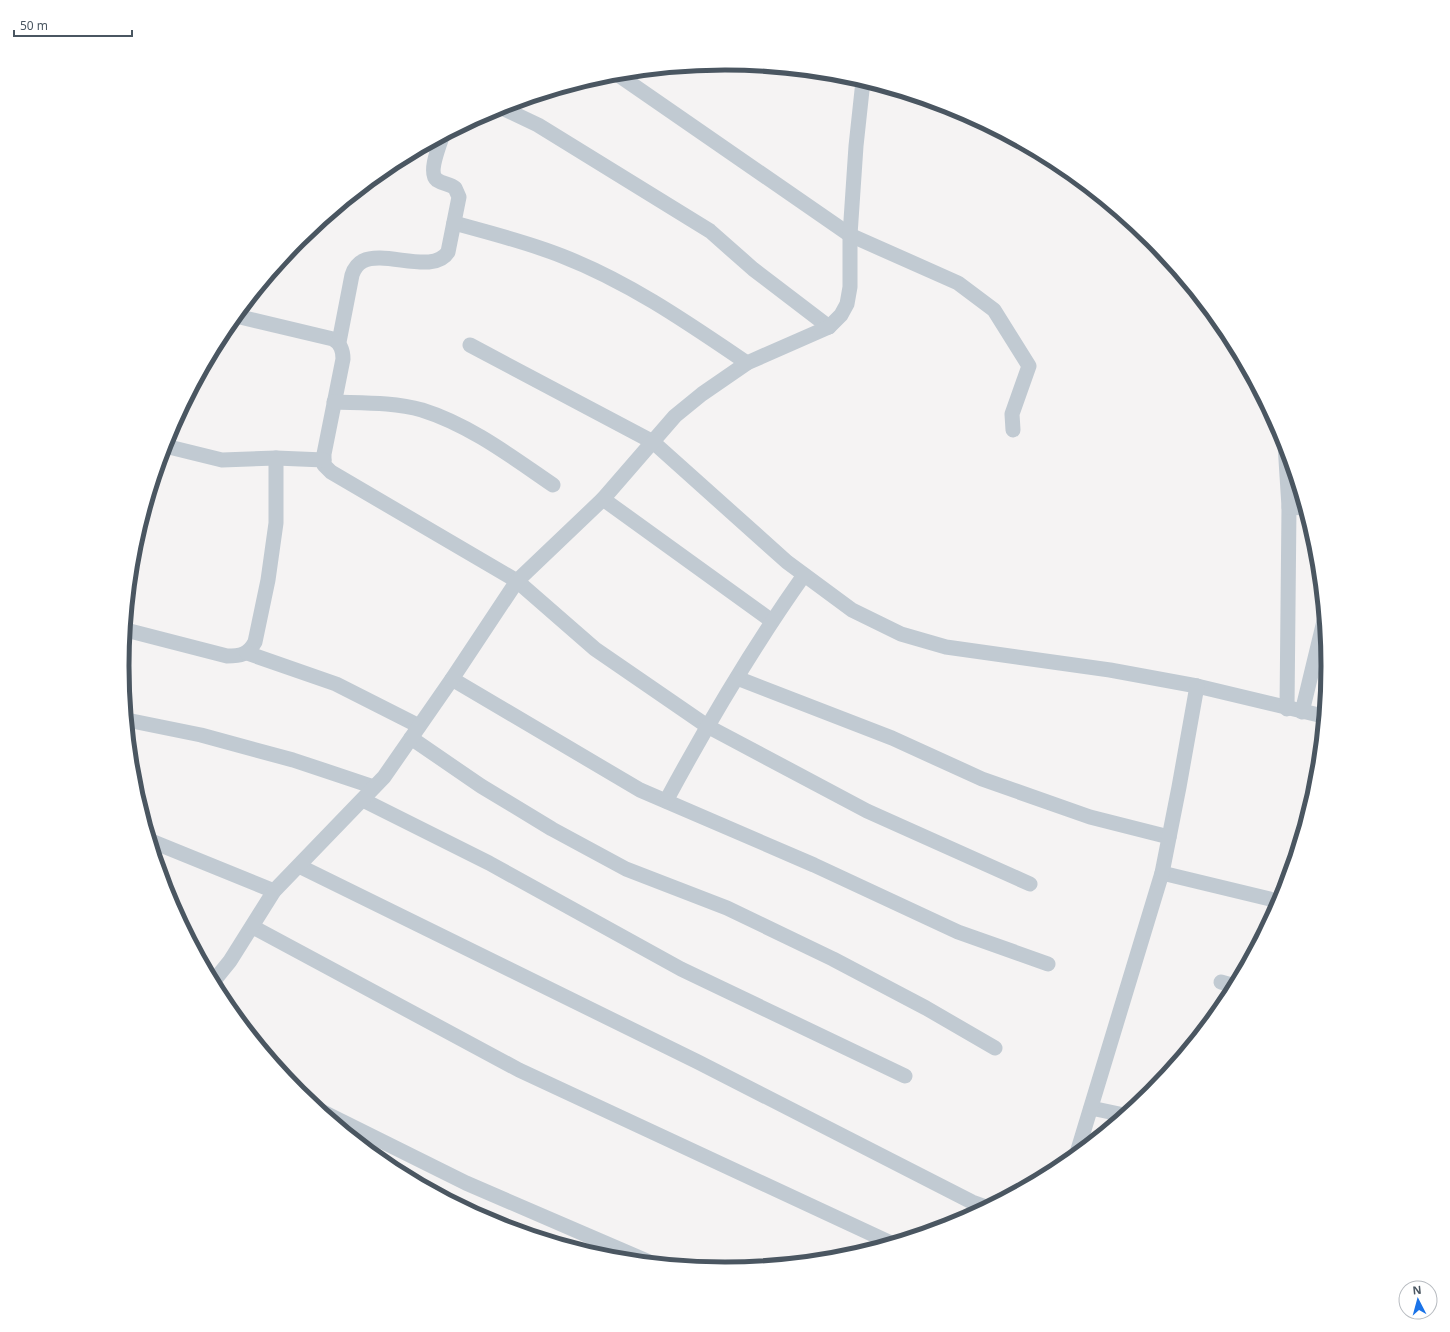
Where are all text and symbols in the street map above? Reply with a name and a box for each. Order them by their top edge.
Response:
scale bar [14,12,132,38]
text: 50 m [20,17,48,34]
north arrow [1398,1280,1438,1320]
text: N [1412,1282,1422,1297]

